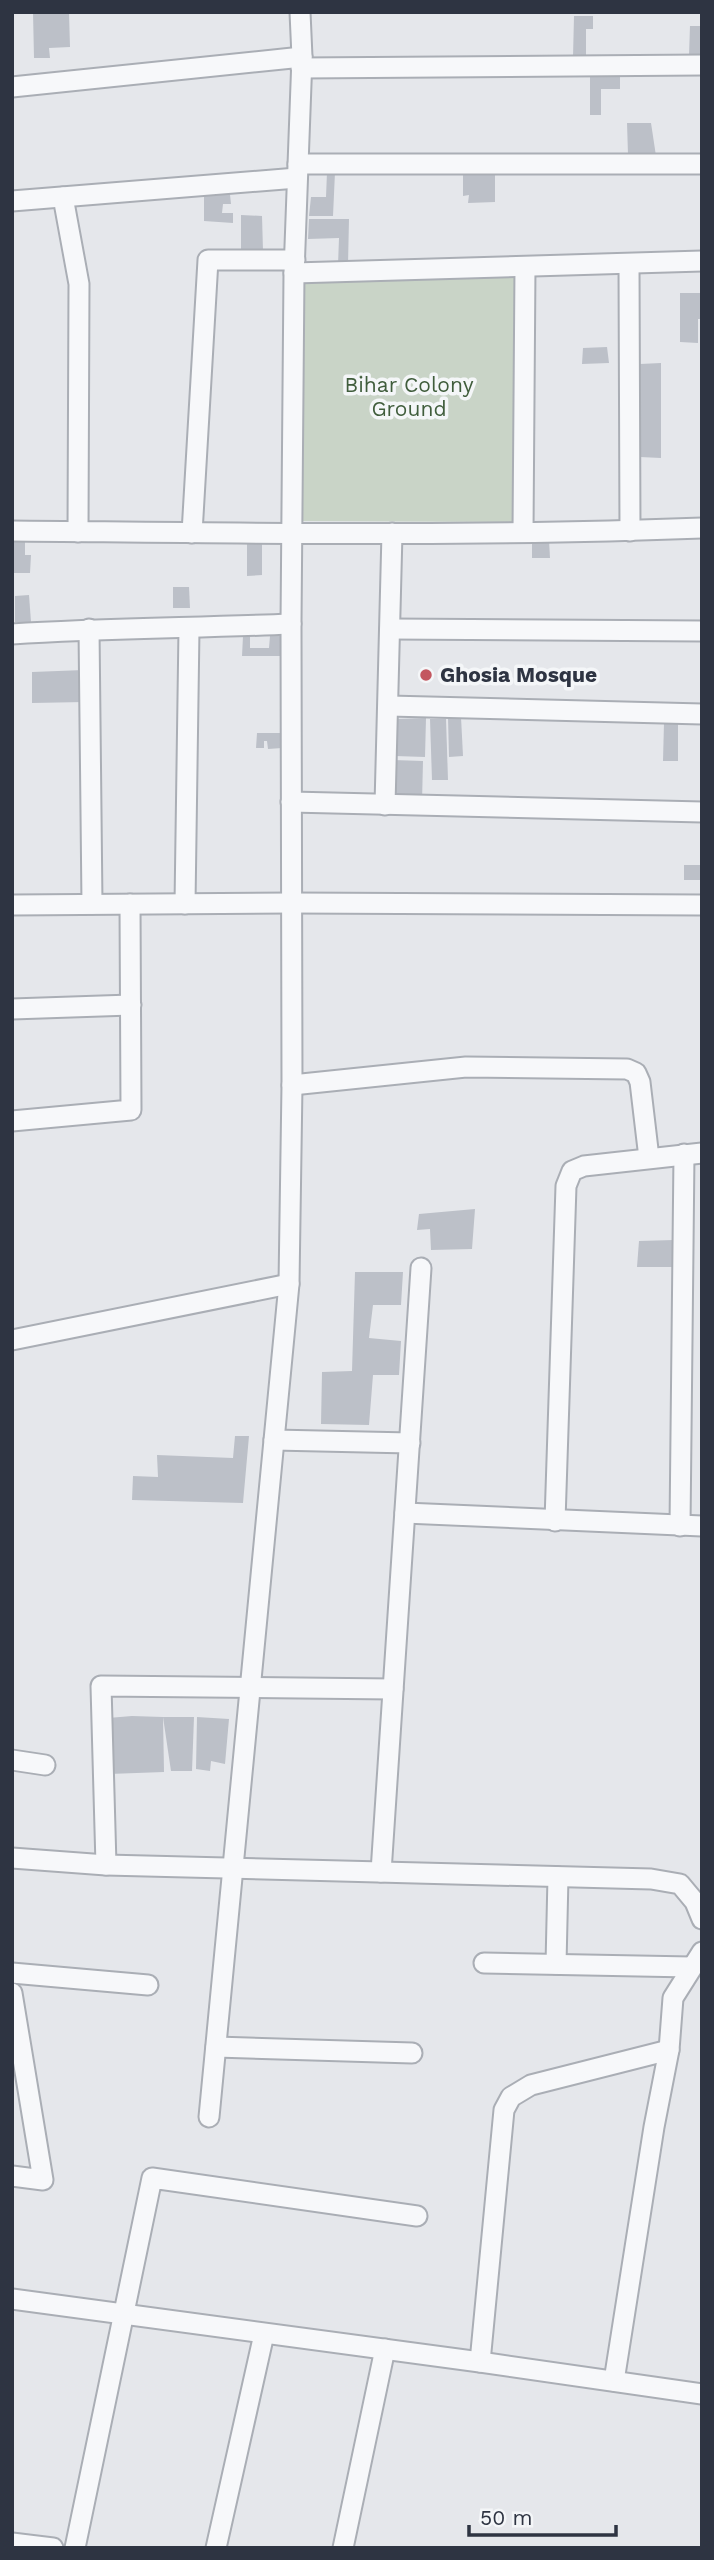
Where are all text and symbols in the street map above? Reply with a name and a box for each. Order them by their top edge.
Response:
park label: Bihar Colony Ground [344,372,474,421]
place label: Ghosia Mosque [440,662,597,687]
marker: Ghosia Mosque [418,667,434,683]
scale bar [469,2494,616,2538]
text: 50 m [480,2505,532,2530]

